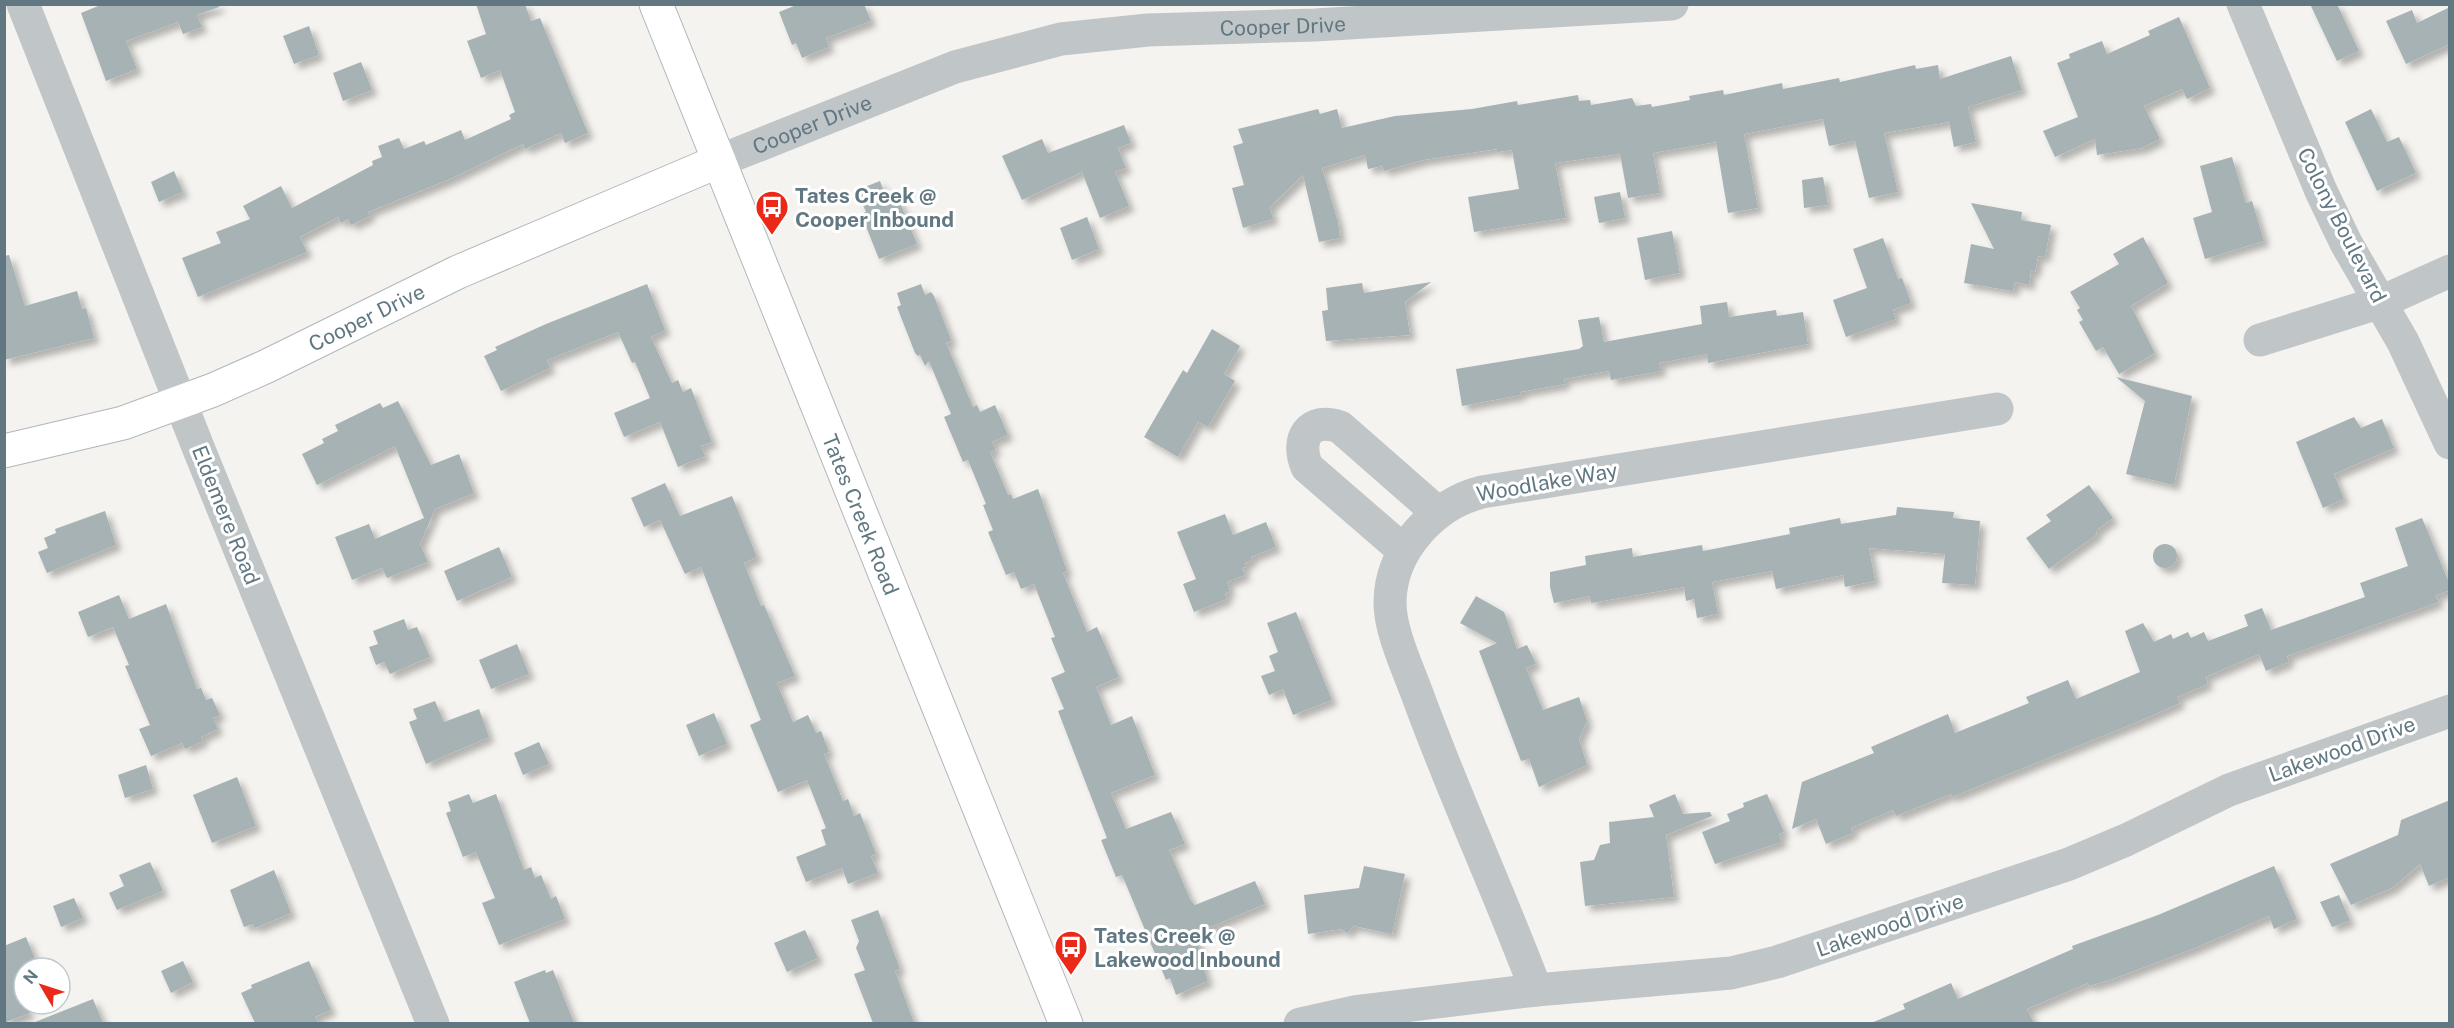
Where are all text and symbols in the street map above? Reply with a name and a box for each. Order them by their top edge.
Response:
street label: Cooper Drive [1219,11,1347,40]
street label: Cooper Drive [749,89,875,159]
street label: Colony Boulevard [2292,143,2392,307]
place label: Tates Creek @ Cooper Inbound [795,183,954,232]
bus stop icon: Tates Creek @ Cooper Inbound [754,189,790,236]
street label: Cooper Drive [304,278,429,356]
street label: Tates Creek Road [818,430,905,598]
street label: Eldemere Road [187,442,265,588]
street label: Woodlake Way [1475,457,1619,507]
street label: Lakewood Drive [2265,711,2419,787]
street label: Lakewood Drive [1813,888,1967,962]
place label: Tates Creek @ Lakewood Inbound [1094,923,1281,972]
bus stop icon: Tates Creek @ Lakewood Inbound [1053,929,1089,976]
north arrow [12,956,72,1016]
text: N [19,966,42,988]

